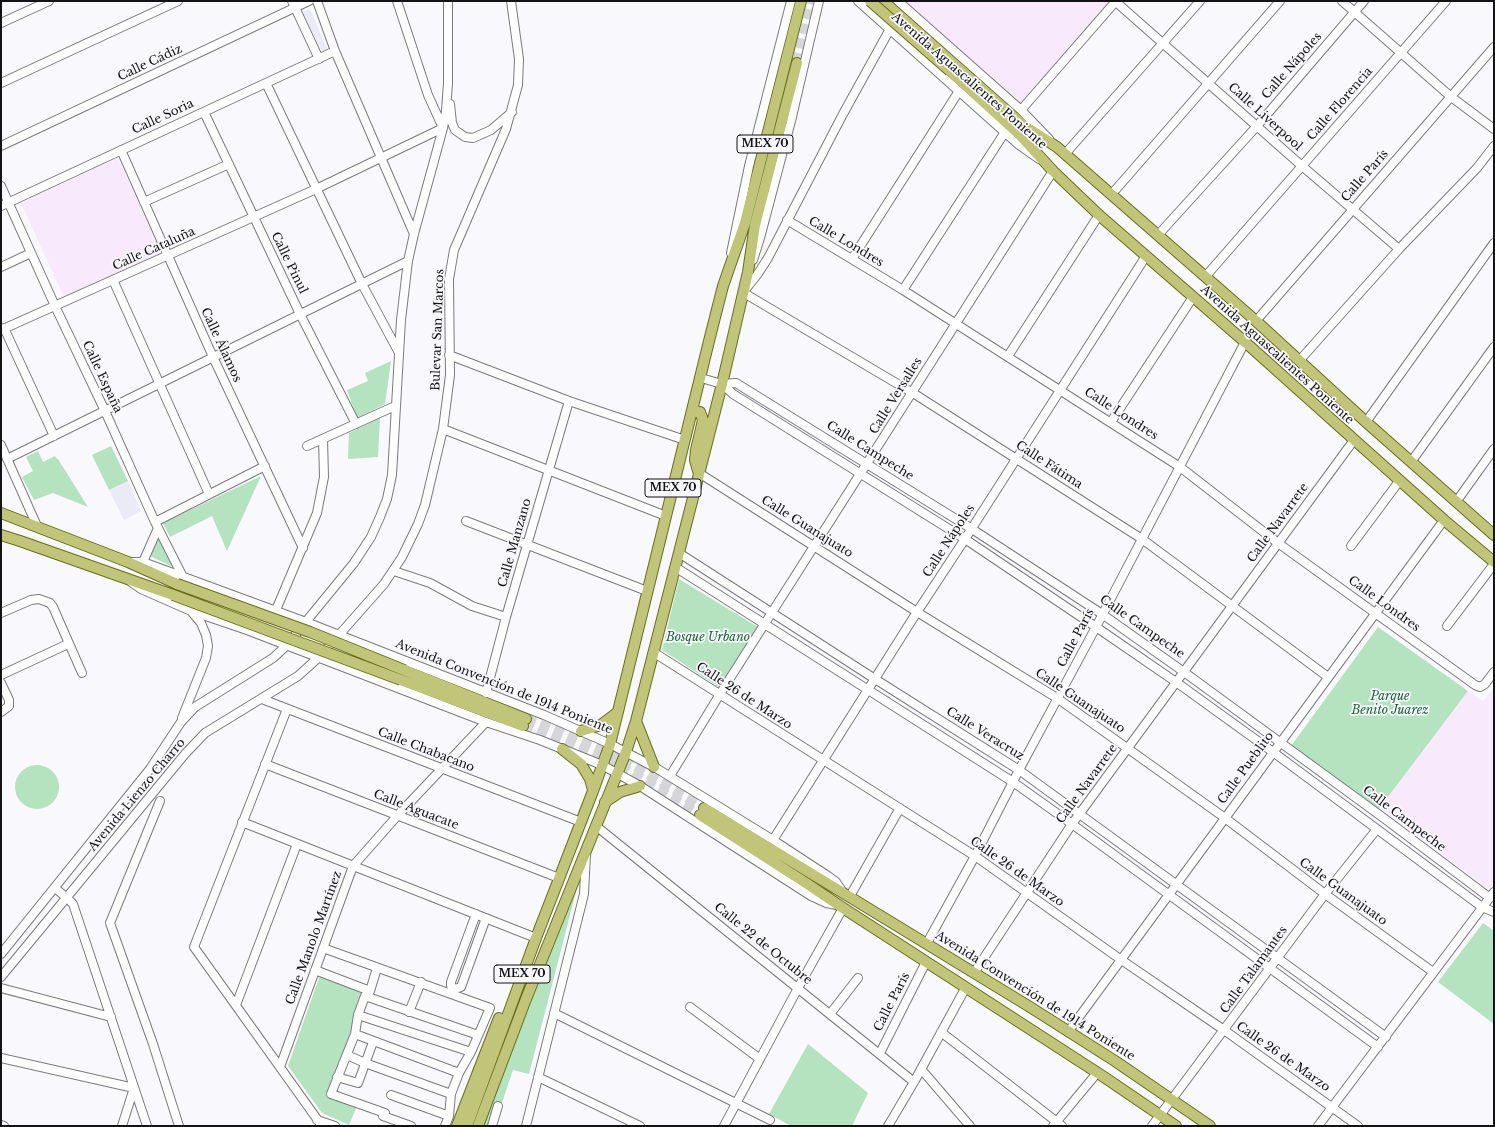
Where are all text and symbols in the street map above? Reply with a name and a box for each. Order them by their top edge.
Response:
street label: Avenida Aguascalientes Poniente [888,10,1050,152]
street label: Calle Nápoles [1259,30,1325,102]
street label: Calle Cádiz [115,42,185,84]
street label: Calle Florencia [1304,65,1376,143]
street label: Calle Liverpool [1225,80,1305,154]
street label: Calle Soria [130,96,196,138]
road number: MEX 70 [737,135,793,153]
street label: Calle París [1338,147,1392,205]
street label: Calle Londres [806,214,886,270]
street label: Calle Cataluña [111,224,197,274]
street label: Calle Pinul [268,230,310,296]
street label: Bulevar San Marcos [429,269,447,391]
street label: Avenida Aguascalientes Poniente [1198,282,1356,428]
street label: Calle Álamos [197,306,245,384]
street label: Calle España [79,338,125,416]
street label: Calle Versalles [867,355,925,437]
street label: Calle Londres [1081,385,1161,443]
street label: Calle Campeche [824,418,916,484]
street label: Calle Fátima [1013,438,1085,492]
road number: MEX 70 [645,479,701,497]
street label: Calle Navarrete [1244,480,1312,566]
street label: Calle Guanajuato [759,493,855,561]
street label: Calle Manzano [495,497,535,589]
street label: Calle Nápoles [920,502,978,580]
street label: Calle Londres [1345,573,1423,635]
street label: Calle Campeche [1097,592,1187,662]
street label: Calle París [1055,606,1097,670]
park label: Bosque Urbano [666,631,750,645]
street label: Avenida Convención de 1914 Poniente [393,637,615,737]
street label: Calle 26 de Marzo [693,660,795,732]
street label: Calle Guanajuato [1032,666,1128,736]
park label: Parque Benito Juarez [1352,690,1428,718]
street label: Calle Veracruz [943,704,1027,764]
street label: Calle Chabacano [376,725,476,775]
street label: Calle Pueblito [1215,729,1277,807]
street label: Avenida Lienzo Charro [86,736,188,854]
street label: Calle Navarrete [1053,741,1121,827]
street label: Calle Campeche [1360,783,1448,855]
street label: Calle Aguacate [371,787,461,833]
street label: Calle 26 de Marzo [967,834,1067,910]
street label: Calle Guanajuato [1296,855,1390,929]
street label: Calle Manolo Martínez [283,869,345,1007]
street label: Calle 22 de Octubre [711,900,815,988]
street label: Calle Talamantes [1217,923,1291,1017]
street label: Avenida Convención de 1914 Poniente [932,928,1138,1064]
road number: MEX 70 [494,965,550,983]
street label: Calle París [871,970,913,1034]
street label: Calle 26 de Marzo [1233,1019,1333,1095]

